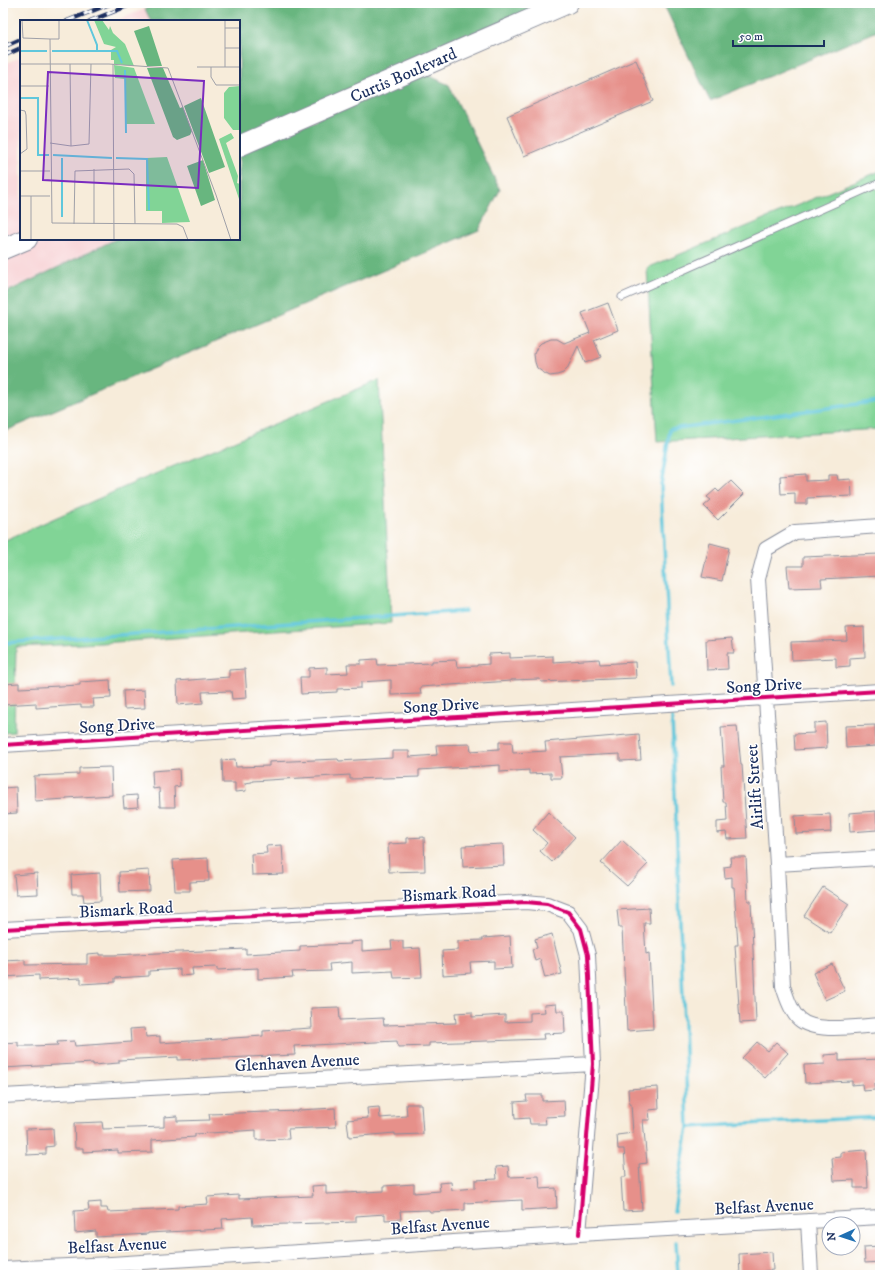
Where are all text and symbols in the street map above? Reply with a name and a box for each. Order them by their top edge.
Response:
inset map [20,20,240,240]
scale bar [733,22,824,48]
text: 50 m [739,29,763,44]
street label: Curtis Boulevard [347,43,461,108]
street label: Song Drive [726,673,802,699]
street label: Song Drive [403,693,479,719]
street label: Song Drive [79,713,155,739]
street label: Airlift Street [741,743,769,830]
street label: Bismark Road [401,881,497,907]
street label: Bismark Road [78,897,174,923]
street label: Glenhaven Avenue [234,1049,360,1077]
street label: Belfast Avenue [714,1193,814,1221]
street label: Belfast Avenue [390,1212,490,1240]
north arrow [821,1216,861,1256]
street label: Belfast Avenue [67,1232,167,1260]
text: N [825,1232,839,1241]

